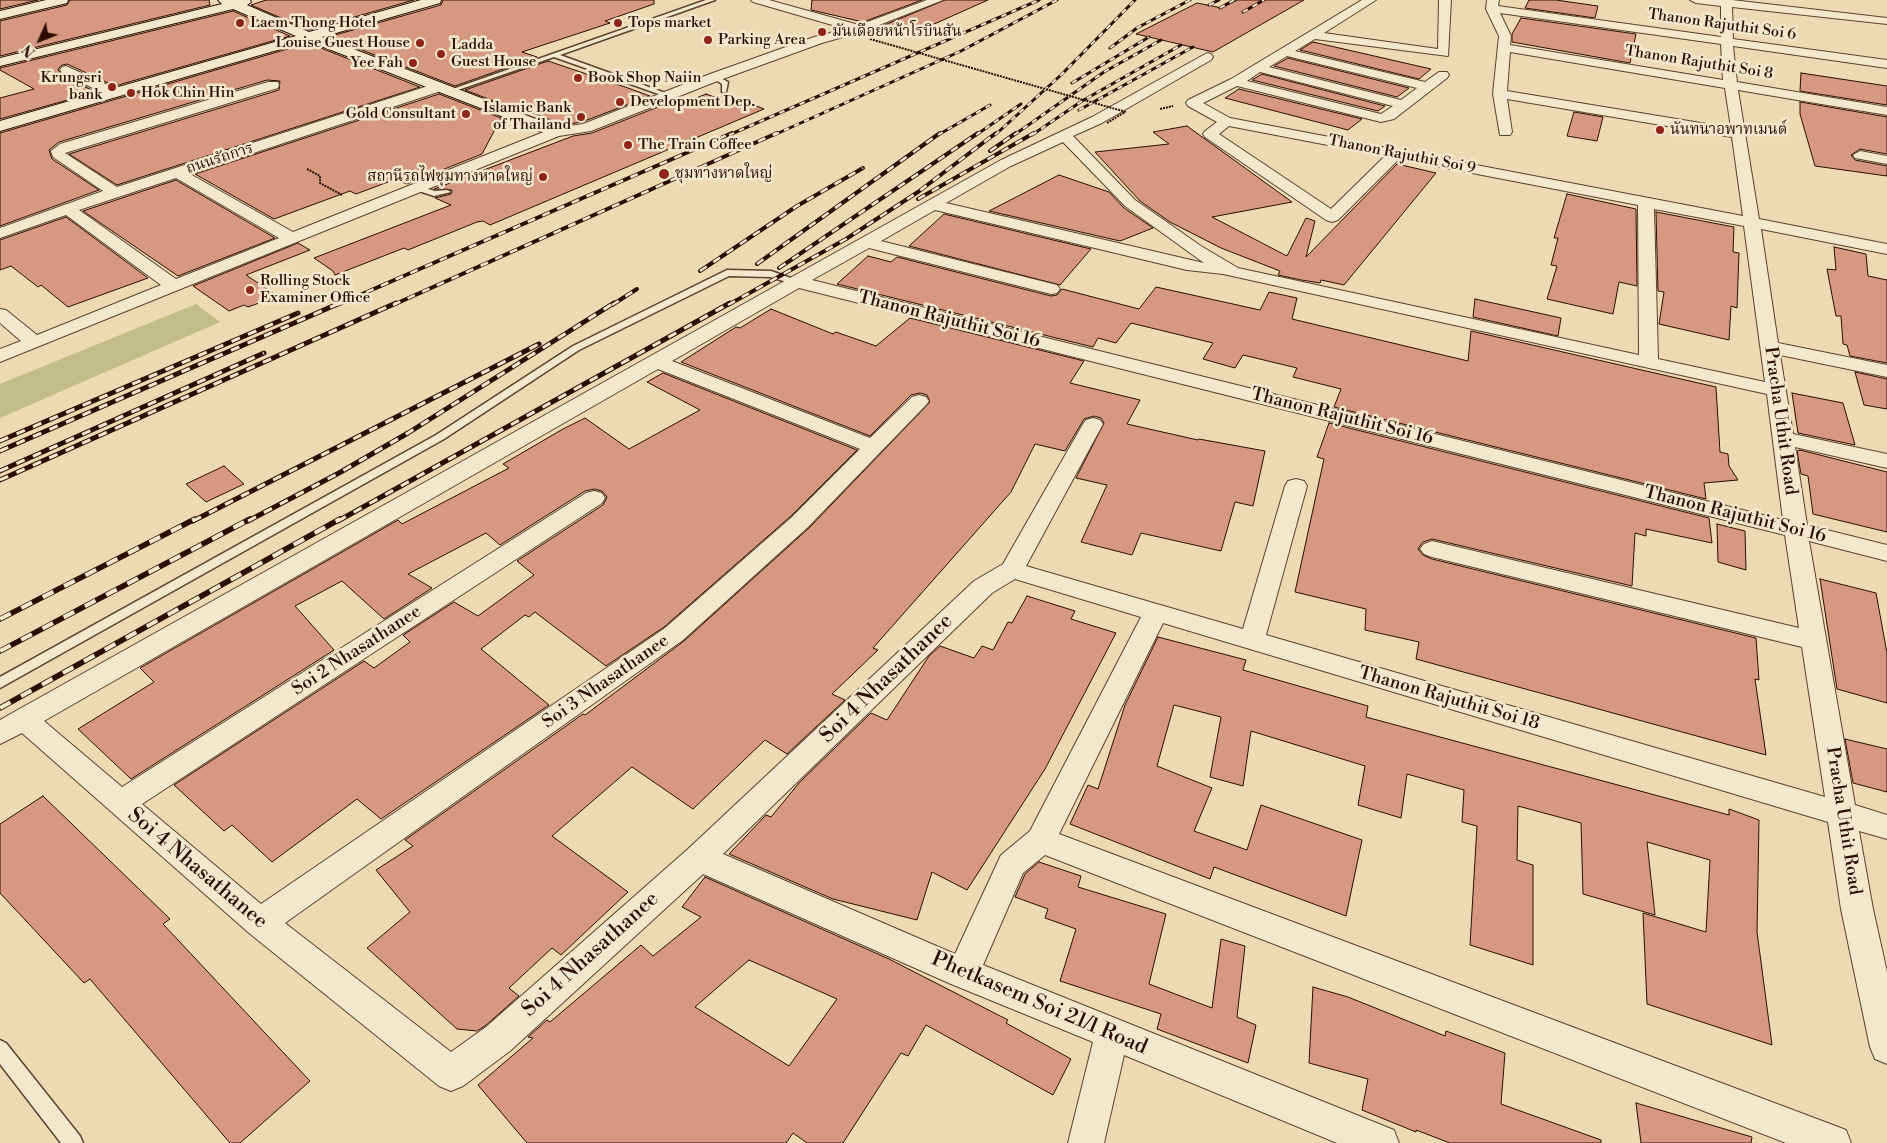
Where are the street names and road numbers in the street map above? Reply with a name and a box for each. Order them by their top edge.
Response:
street label: Thanon Rajuthit Soi 6 [1647,6,1797,44]
street label: Thanon Rajuthit Soi 8 [1624,42,1774,84]
street label: Thanon Rajuthit Soi 9 [1327,132,1477,178]
street label: ถนนรัถการ [184,140,256,178]
street label: Thanon Rajuthit Soi 16 [856,287,1042,353]
street label: Pracha Uthit Road [1759,345,1801,497]
street label: Thanon Rajuthit Soi 16 [1249,384,1435,450]
street label: Thanon Rajuthit Soi 16 [1642,482,1828,548]
street label: Soi 2 Nhasathanee [288,601,426,701]
street label: Soi 4 Nhasathanee [815,609,959,749]
street label: Soi 3 Nhasathanee [539,630,673,734]
street label: Thanon Rajuthit Soi 18 [1356,663,1542,735]
street label: Pracha Uthit Road [1821,746,1865,896]
street label: Soi 4 Nhasathanee [122,803,272,935]
street label: Soi 4 Nhasathanee [518,887,664,1023]
street label: Phetkasem Soi 21/1 Road [927,947,1151,1061]

